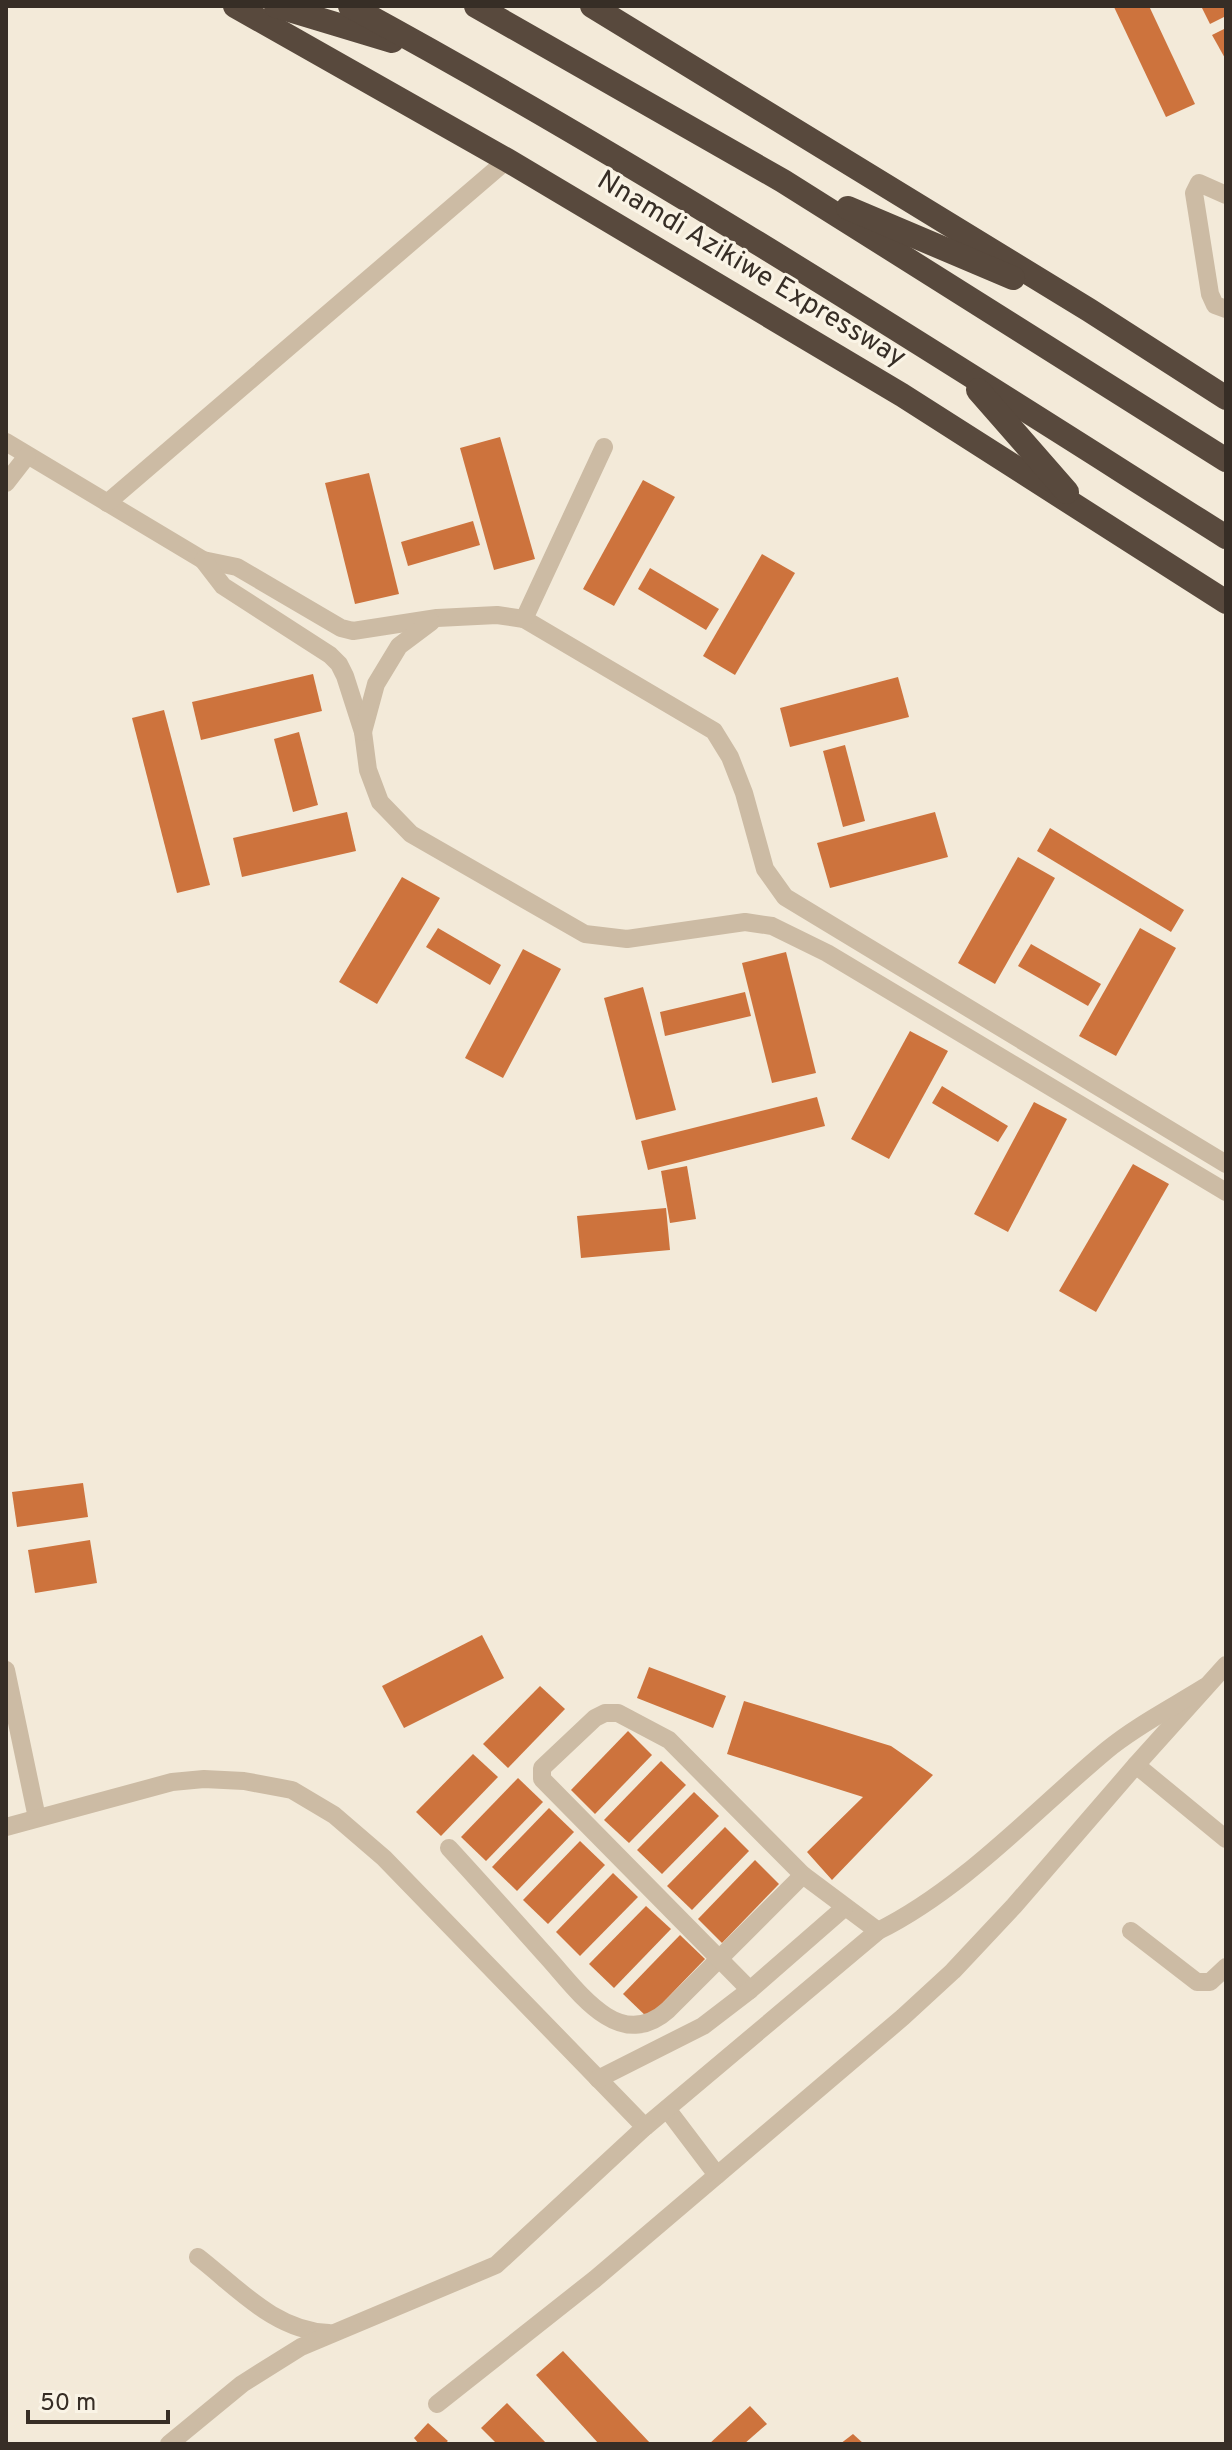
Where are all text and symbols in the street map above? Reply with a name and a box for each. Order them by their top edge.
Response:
street label: Nnamdi Azikiwe Expressway [590,163,912,377]
scale bar [28,2374,168,2424]
text: 50 m [40,2389,96,2419]

